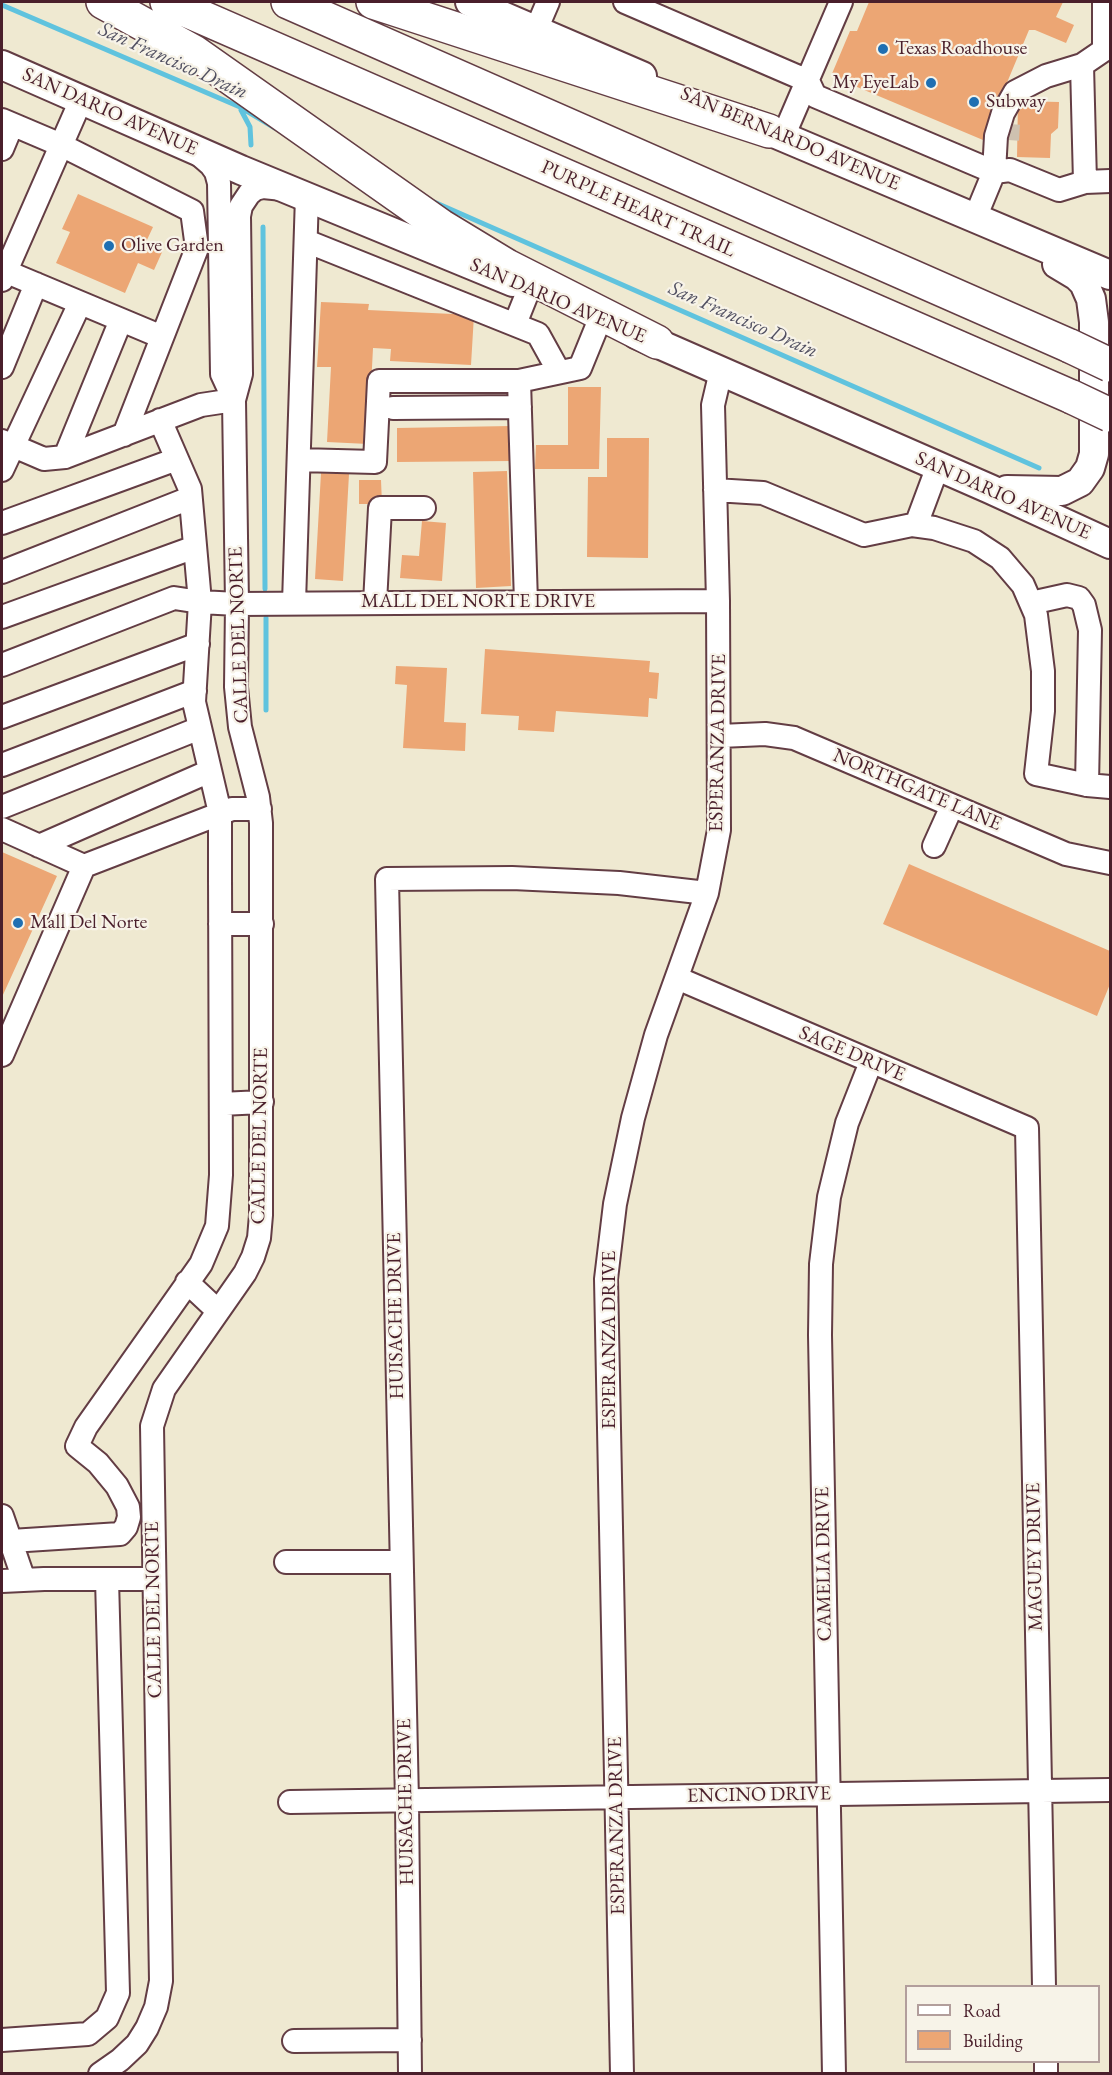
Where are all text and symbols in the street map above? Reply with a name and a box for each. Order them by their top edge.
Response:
water label: San Francisco Drain [95,17,251,105]
place label: Texas Roadhouse [895,37,1027,61]
marker: Texas Roadhouse [876,42,890,56]
street label: SAN DARIO AVENUE [19,63,201,161]
place label: My EyeLab [832,71,919,95]
marker: My EyeLab [924,76,938,90]
street label: SAN BERNARDO AVENUE [677,82,903,196]
place label: Subway [986,90,1046,114]
marker: Subway [967,95,981,109]
street label: PURPLE HEART TRAIL [537,155,739,263]
place label: Olive Garden [121,234,224,258]
marker: Olive Garden [102,239,116,253]
street label: SAN DARIO AVENUE [466,253,650,349]
water label: San Francisco Drain [665,276,821,364]
street label: SAN DARIO AVENUE [912,447,1094,545]
street label: CALLE DEL NORTE [224,546,254,724]
street label: MALL DEL NORTE DRIVE [361,590,595,614]
street label: ESPERANZA DRIVE [704,654,732,832]
street label: NORTHGATE LANE [829,744,1005,836]
place label: Mall Del Norte [30,911,147,935]
marker: Mall Del Norte [11,916,25,930]
street label: SAGE DRIVE [795,1021,909,1087]
street label: CALLE DEL NORTE [246,1047,274,1225]
street label: HUISACHE DRIVE [383,1232,409,1400]
street label: ESPERANZA DRIVE [598,1251,622,1429]
street label: MAGUEY DRIVE [1022,1483,1048,1631]
street label: CAMELIA DRIVE [811,1487,837,1641]
street label: CALLE DEL NORTE [140,1521,168,1699]
street label: HUISACHE DRIVE [393,1718,419,1886]
street label: ESPERANZA DRIVE [603,1737,631,1915]
street label: ENCINO DRIVE [687,1782,831,1808]
legend [905,1985,1100,2063]
text: Road [963,1999,1001,2022]
text: Building [963,2029,1023,2052]

